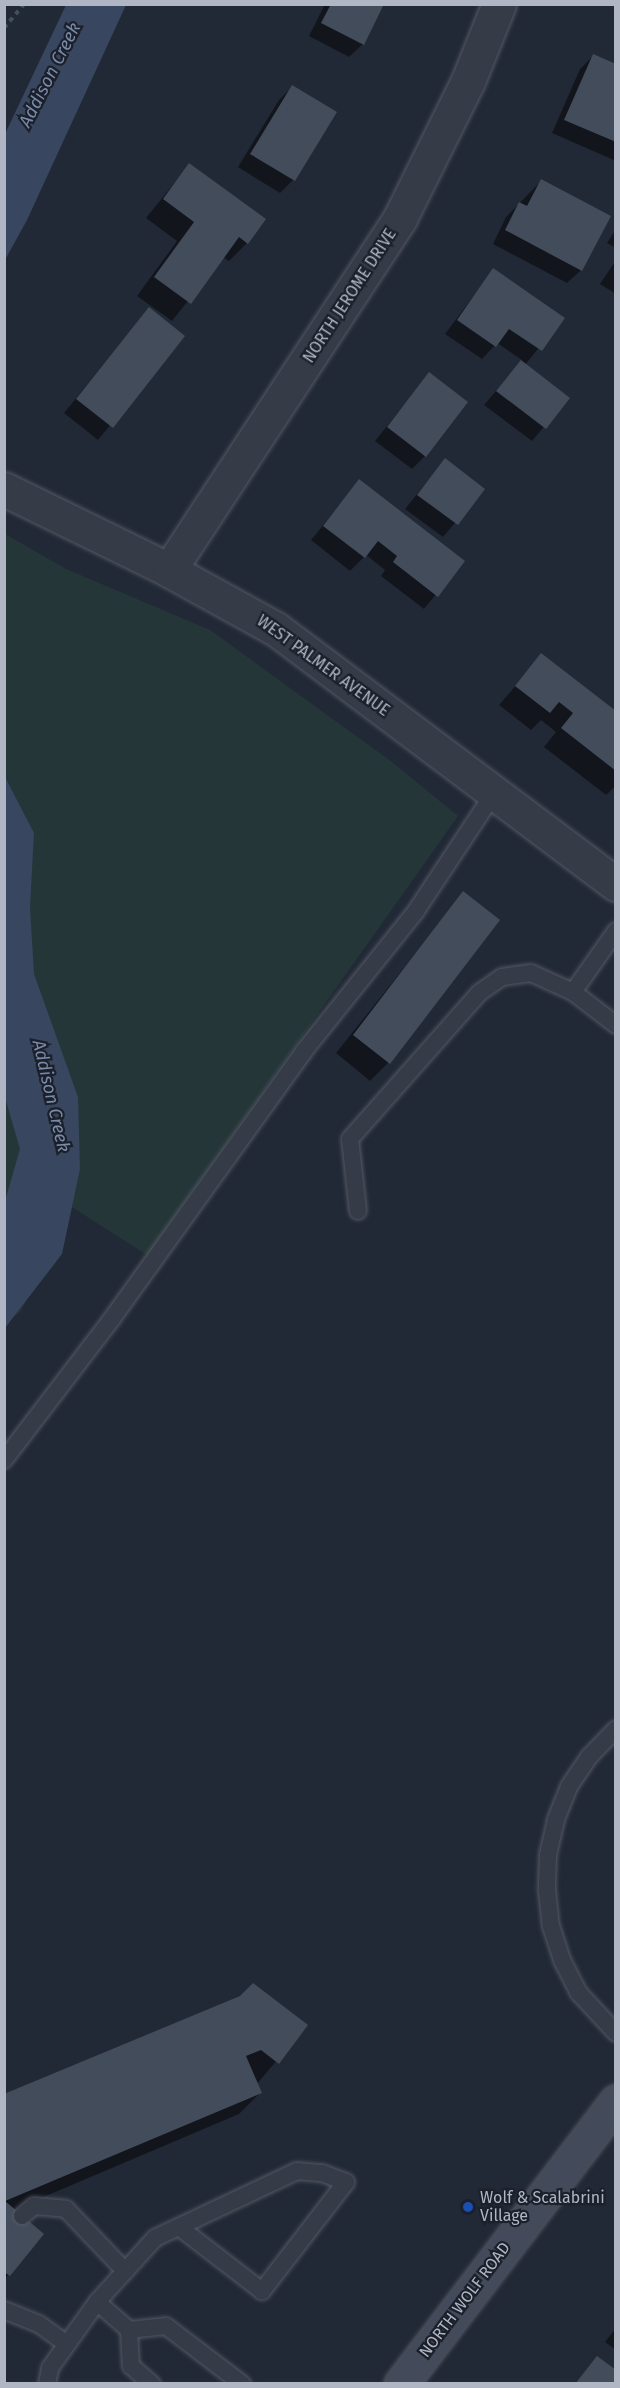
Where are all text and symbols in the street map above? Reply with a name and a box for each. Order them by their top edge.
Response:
water label: Addison Creek [14,19,86,131]
street label: NORTH JEROME DRIVE [299,225,401,367]
street label: WEST PALMER AVENUE [253,611,393,721]
water label: Addison Creek [28,1038,74,1154]
place label: Wolf & Scalabrini Village [480,2188,605,2226]
marker: Wolf & Scalabrini Village [461,2200,475,2214]
street label: NORTH WOLF ROAD [415,2239,515,2361]

